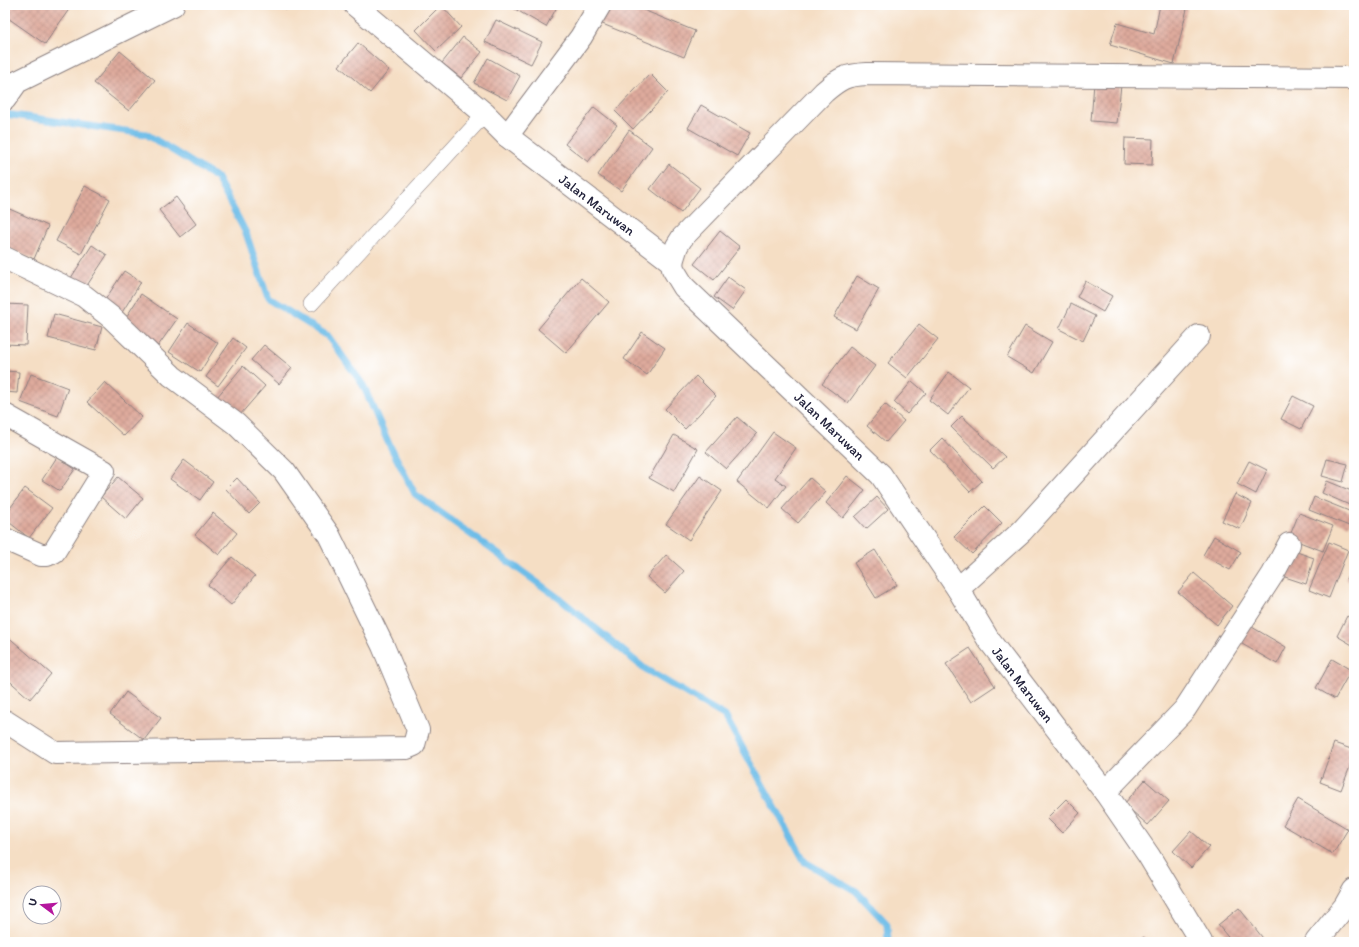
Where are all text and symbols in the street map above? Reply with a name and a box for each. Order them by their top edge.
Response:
street label: Jalan Maruwan [556,170,639,239]
street label: Jalan Maruwan [791,388,869,464]
street label: Jalan Maruwan [988,643,1058,726]
north arrow [22,885,62,925]
text: U [26,897,40,908]

